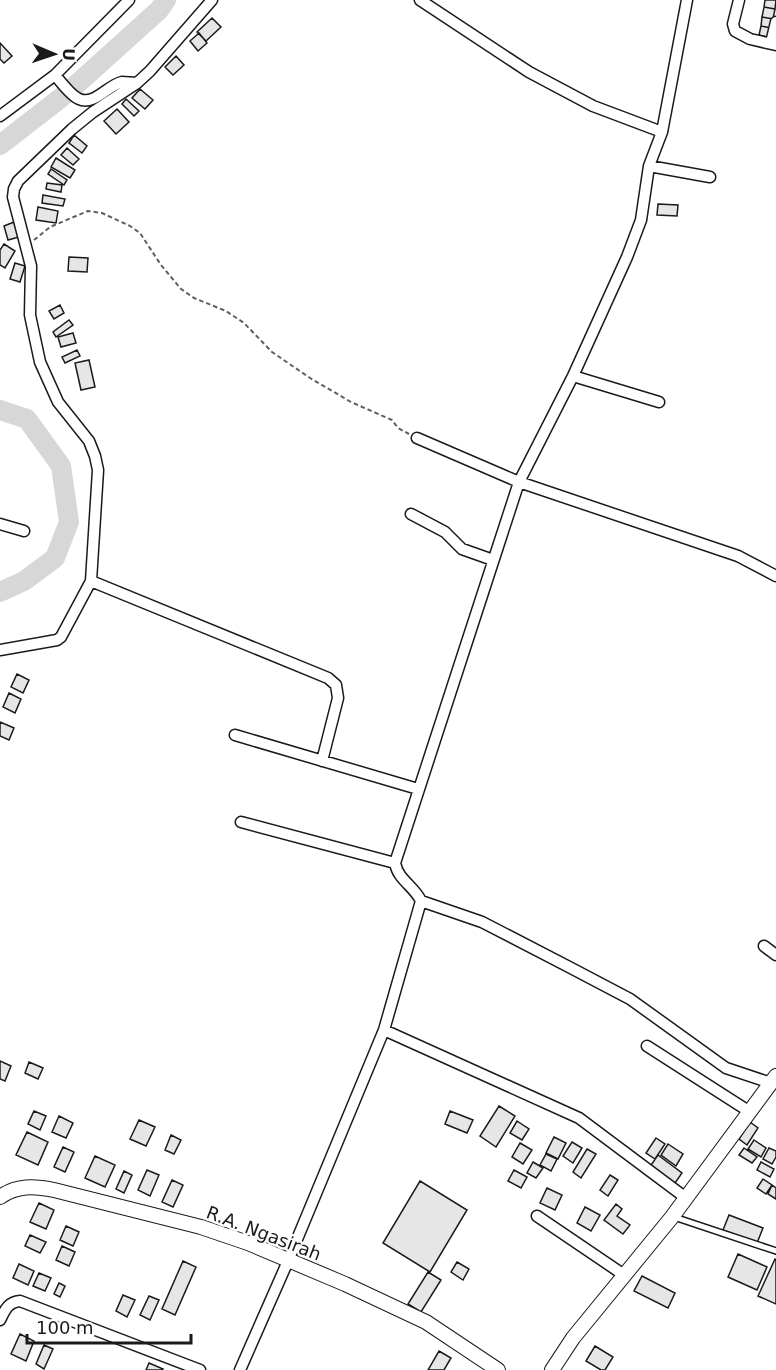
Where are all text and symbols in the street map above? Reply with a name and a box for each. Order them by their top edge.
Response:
north arrow [24,24,84,84]
text: U [59,48,78,61]
street label: R.A. Ngasirah [204,1201,324,1265]
scale bar [27,1307,190,1345]
text: 100 m [36,1317,94,1338]

